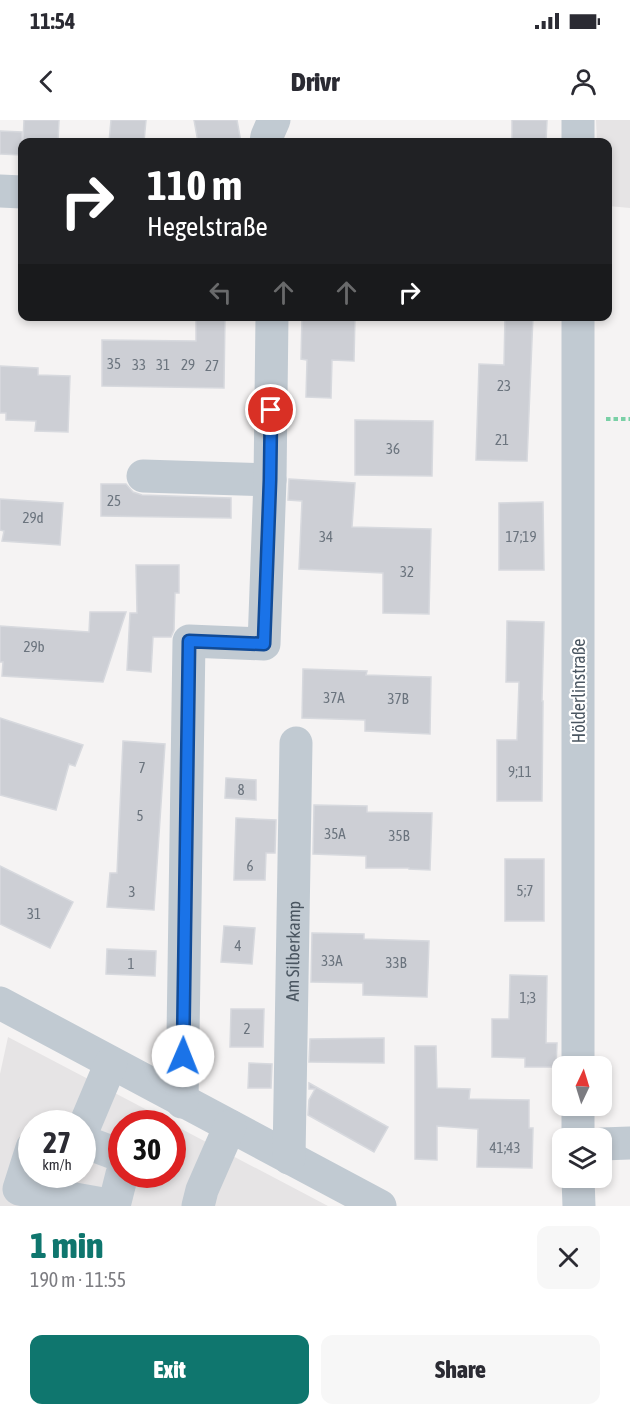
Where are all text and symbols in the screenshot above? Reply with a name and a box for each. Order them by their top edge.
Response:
text: 11:54 [30,8,75,34]
icon: back [30,65,63,98]
icon: person [567,65,600,98]
text: Drivr [291,66,339,97]
text: 110 m [147,161,242,209]
icon: right [48,162,126,240]
text: Hegelstraße [147,211,268,242]
icon: left [204,276,237,309]
icon: ahead [267,276,300,309]
icon: ahead [330,276,363,309]
icon: right [393,276,426,309]
house number: 35 [107,355,121,372]
house number: 33 [132,356,146,373]
house number: 31 [156,356,170,373]
house number: 29 [181,356,195,373]
house number: 27 [205,357,219,374]
house number: 23 [497,377,511,394]
pin [245,384,296,435]
icon: arrive [254,393,287,426]
house number: 21 [495,431,509,448]
house number: 36 [386,440,400,457]
house number: 25 [107,492,121,509]
house number: 29d [22,509,44,526]
house number: 34 [319,528,333,545]
house number: 17;19 [506,528,536,545]
house number: 32 [400,563,414,580]
house number: 29b [23,638,45,655]
street label: Hölderlinstraße [568,639,589,743]
house number: 37A [323,689,345,706]
house number: 37B [387,690,409,707]
house number: 7 [138,759,146,776]
house number: 9;11 [508,763,532,780]
house number: 8 [237,781,245,798]
house number: 5 [136,807,144,824]
house number: 35A [324,825,346,842]
house number: 35B [388,827,410,844]
house number: 6 [246,857,254,874]
house number: 5;7 [517,882,533,899]
house number: 3 [128,883,136,900]
street label: Am Silberkamp [281,901,304,1002]
house number: 31 [27,905,41,922]
house number: 4 [234,937,242,954]
house number: 33A [321,952,343,969]
house number: 33B [385,954,407,971]
house number: 1 [127,955,135,972]
house number: 1;3 [520,989,536,1006]
house number: 2 [243,1020,251,1037]
position arrow [151,1024,215,1088]
north arrow [552,1056,612,1116]
map controls [552,1056,612,1188]
speed limit sign: 30 [108,1110,186,1188]
text: 27 [43,1125,71,1159]
button: layers [552,1128,612,1188]
house number: 41;43 [490,1139,520,1156]
text: km/h [42,1156,72,1173]
text: 1 min [30,1224,104,1266]
button: close [537,1226,600,1289]
text: 190 m · 11:55 [30,1268,126,1291]
button: Exit [30,1335,309,1404]
button: Share [321,1335,600,1404]

